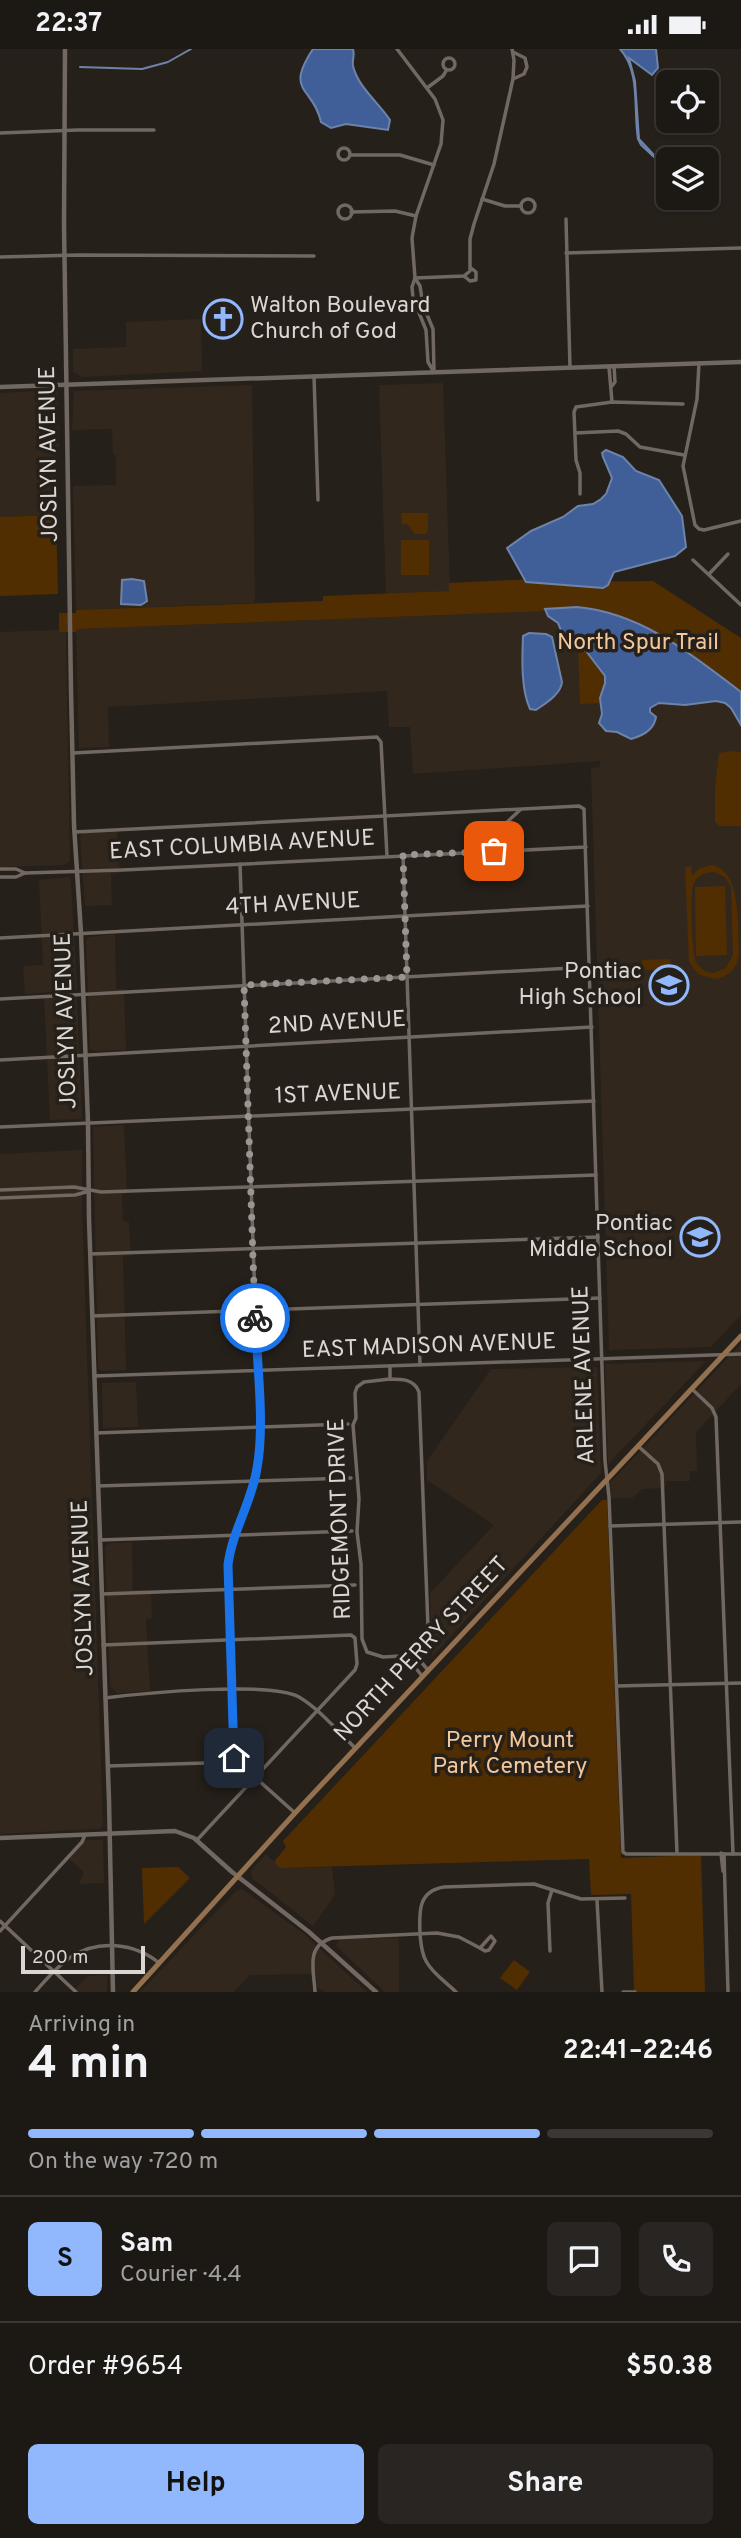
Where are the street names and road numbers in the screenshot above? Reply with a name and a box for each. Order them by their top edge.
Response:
street label: JOSLYN AVENUE [34,365,66,543]
street label: EAST COLUMBIA AVENUE [108,825,376,867]
street label: 4TH AVENUE [225,887,361,923]
street label: JOSLYN AVENUE [49,932,85,1110]
street label: 2ND AVENUE [267,1006,407,1042]
street label: 1ST AVENUE [274,1078,402,1112]
street label: ARLENE AVENUE [567,1285,603,1465]
street label: EAST MADISON AVENUE [301,1328,557,1366]
street label: RIDGEMONT DRIVE [323,1418,359,1620]
street label: JOSLYN AVENUE [66,1499,102,1677]
street label: NORTH PERRY STREET [329,1551,515,1749]

